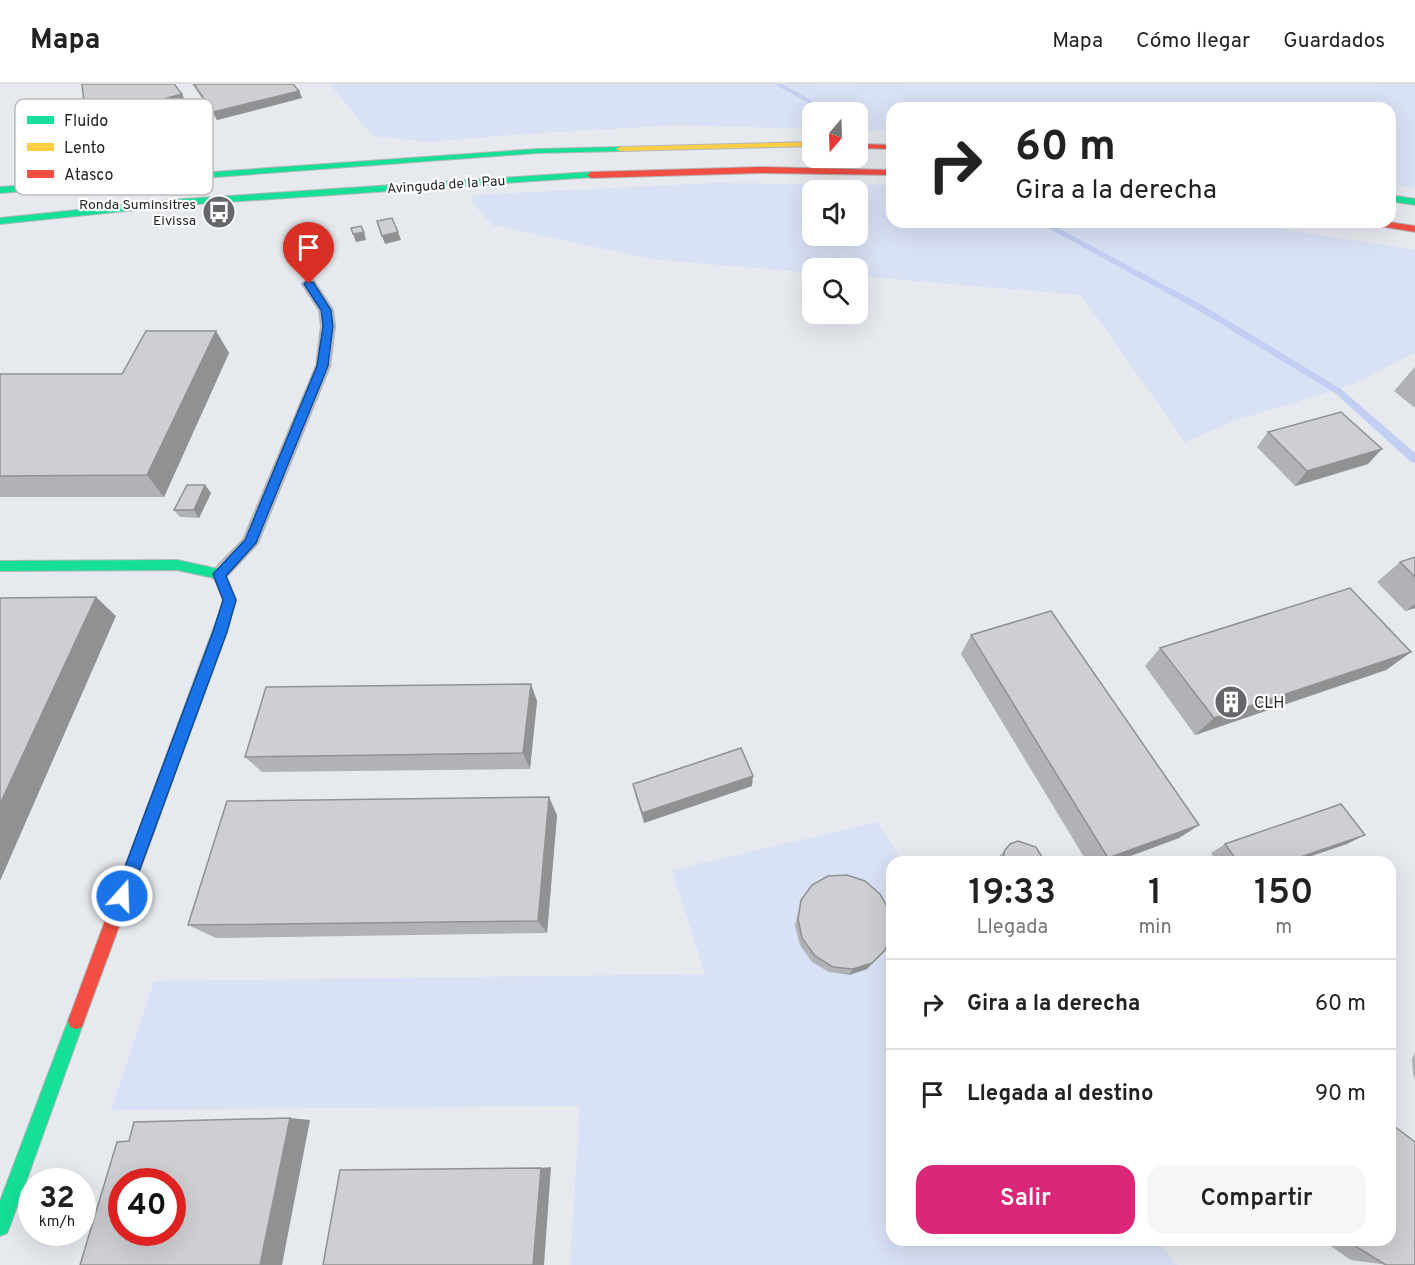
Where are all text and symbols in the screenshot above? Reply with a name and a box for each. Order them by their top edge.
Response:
text: Mapa [30,23,100,59]
text: Mapa [1052,28,1103,55]
text: Cómo llegar [1136,28,1250,55]
text: Guardados [1283,28,1385,55]
legend [15,99,213,195]
north arrow [802,102,868,168]
map controls [802,102,868,324]
text: Fluido [64,112,108,132]
text: 60 m [1015,122,1116,175]
icon: right [916,126,994,204]
text: Lento [64,139,105,159]
text: Atasco [64,166,113,186]
street label: Avinguda de la Pau [386,173,506,198]
text: Gira a la derecha [1015,174,1217,208]
button: sound [802,180,868,246]
bus stop icon: Ronda Suminsitres Eivissa [201,194,237,230]
place label: Ronda Suminsitres Eivissa [79,197,196,230]
pin [283,222,334,284]
icon: arrive [292,231,325,264]
button: search [802,258,868,324]
building icon: CLH [1213,684,1249,720]
place label: CLH [1254,694,1284,714]
position arrow [90,864,154,928]
text: 19:33 [968,871,1056,917]
text: 1 [1148,871,1162,917]
text: 150 [1254,871,1314,917]
text: Llegada [976,915,1048,941]
text: min [1138,915,1172,941]
text: m [1275,915,1292,941]
icon: right [916,988,949,1021]
text: Gira a la derecha [967,991,1140,1018]
text: 60 m [1315,991,1366,1018]
icon: arrive [916,1078,949,1111]
text: Llegada al destino [967,1081,1153,1108]
text: 90 m [1315,1081,1366,1108]
button: Salir [916,1165,1135,1234]
button: Compartir [1147,1165,1366,1234]
speed limit sign: 40 [108,1168,186,1246]
text: 32 [39,1181,75,1218]
text: km/h [39,1213,75,1232]

